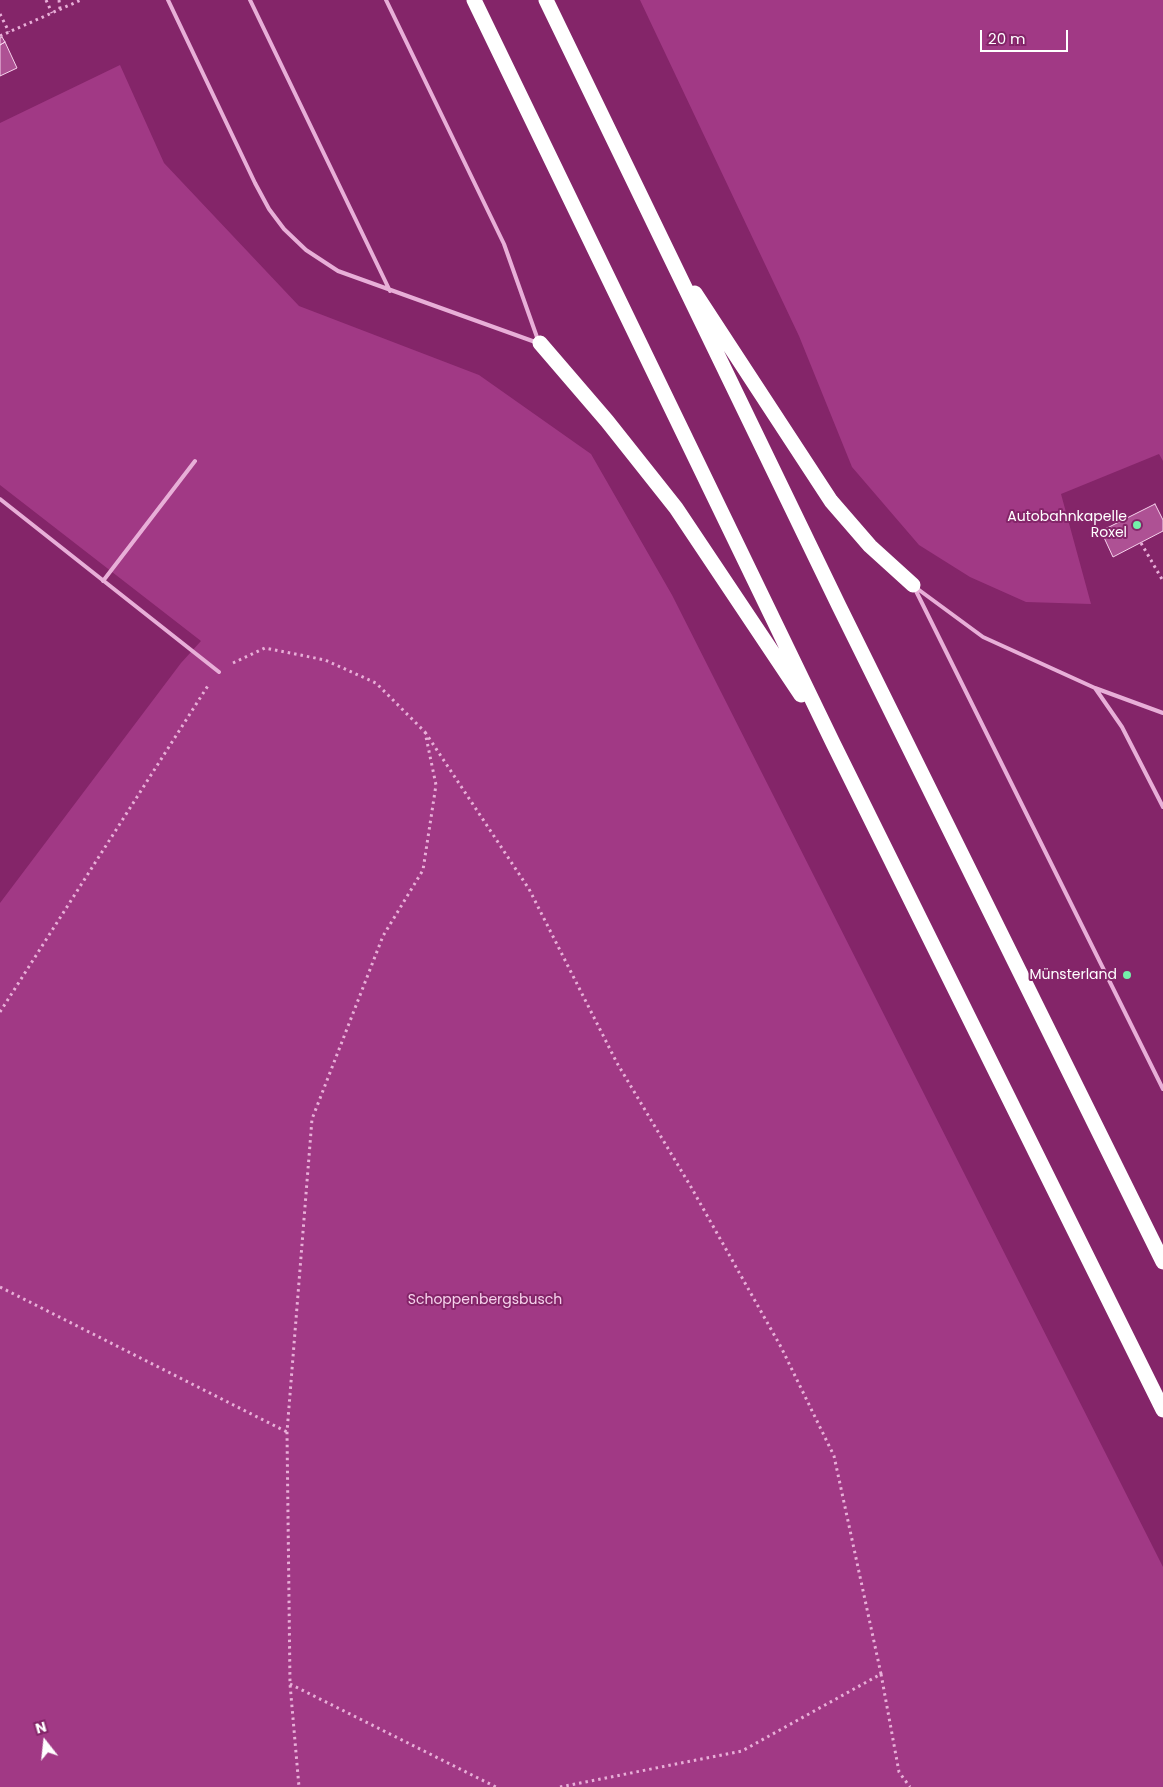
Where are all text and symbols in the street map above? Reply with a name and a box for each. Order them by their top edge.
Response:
scale bar [983,20,1070,52]
text: 20 m [988,28,1026,49]
place label: Autobahnkapelle Roxel [1007,509,1127,542]
marker: Autobahnkapelle Roxel [1131,519,1143,531]
place label: Münsterland [1029,967,1117,983]
marker: Münsterland [1121,969,1133,981]
park label: Schoppenbergsbusch [408,1292,562,1308]
north arrow [20,1717,70,1767]
text: N [33,1717,49,1739]

